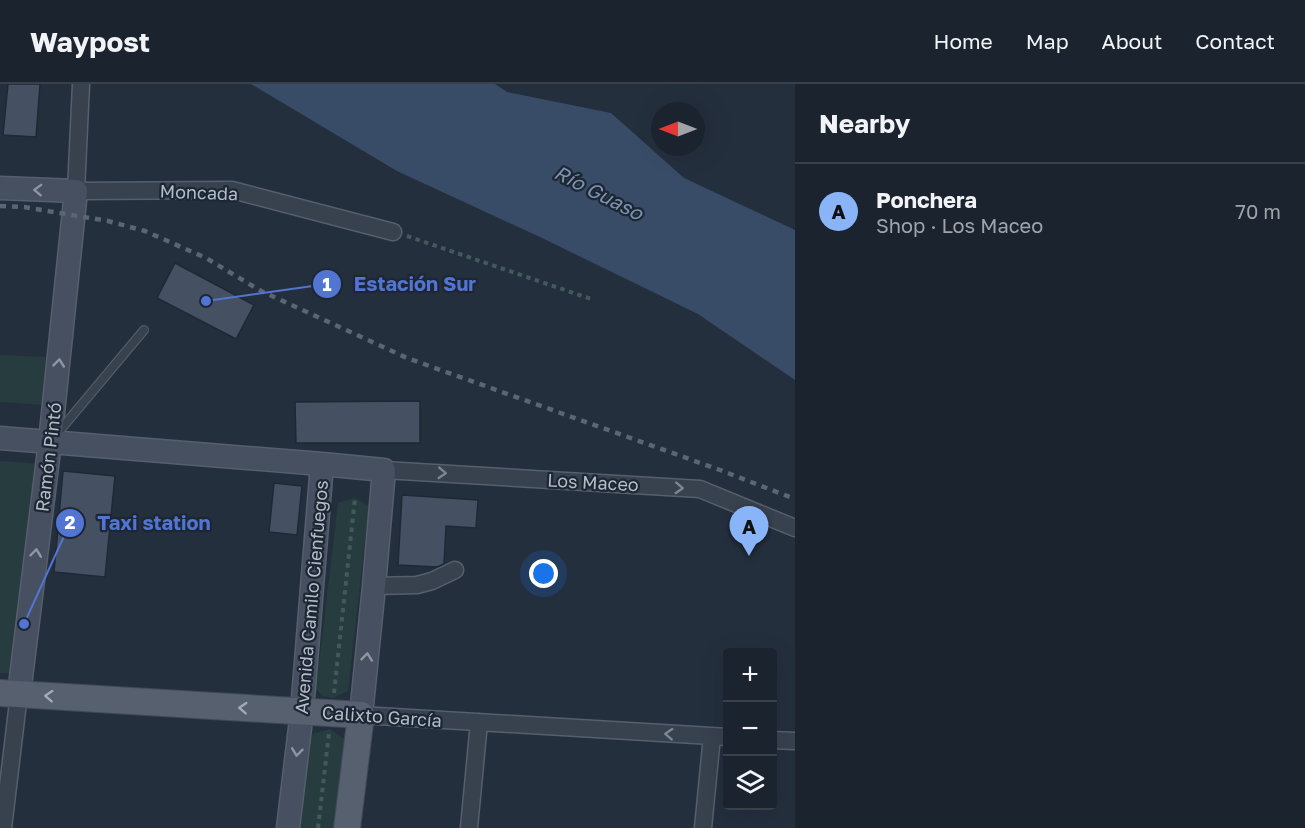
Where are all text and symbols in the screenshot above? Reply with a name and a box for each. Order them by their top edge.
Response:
text: Waypost [30,25,150,58]
text: Home [933,28,993,54]
text: Map [1026,28,1069,54]
text: About [1102,28,1162,54]
text: Contact [1195,28,1275,54]
north arrow [651,102,705,156]
text: Nearby [819,108,910,139]
water label: Río Guaso [551,160,648,225]
street label: Moncada [159,180,239,204]
one-way arrow [34,183,43,196]
text: Ponchera [876,186,977,213]
text: A [831,199,846,223]
text: 70 m [1235,199,1281,223]
text: Shop · Los Maceo [876,213,1043,237]
callout: Estación Sur [312,265,488,303]
text: Estación Sur [354,271,476,295]
text: 1 [322,273,332,295]
one-way arrow [52,358,65,367]
street label: Ramón Pintó [30,401,66,513]
one-way arrow [438,467,447,480]
street label: Los Maceo [547,469,639,495]
street label: Avenida Camilo Cienfuegos [290,479,332,715]
one-way arrow [674,481,683,494]
callout: Taxi station [55,504,222,542]
pin: A [730,506,768,556]
text: Taxi station [97,510,211,534]
text: 2 [65,511,76,533]
one-way arrow [30,548,42,557]
your location [529,559,558,588]
map controls [723,648,777,810]
button: + [723,648,777,702]
one-way arrow [360,653,373,662]
one-way arrow [44,690,53,703]
one-way arrow [239,701,248,714]
street label: Calixto García [321,701,443,731]
button: − [723,702,777,756]
one-way arrow [665,727,674,740]
one-way arrow [291,747,304,756]
button: layers [723,756,777,810]

